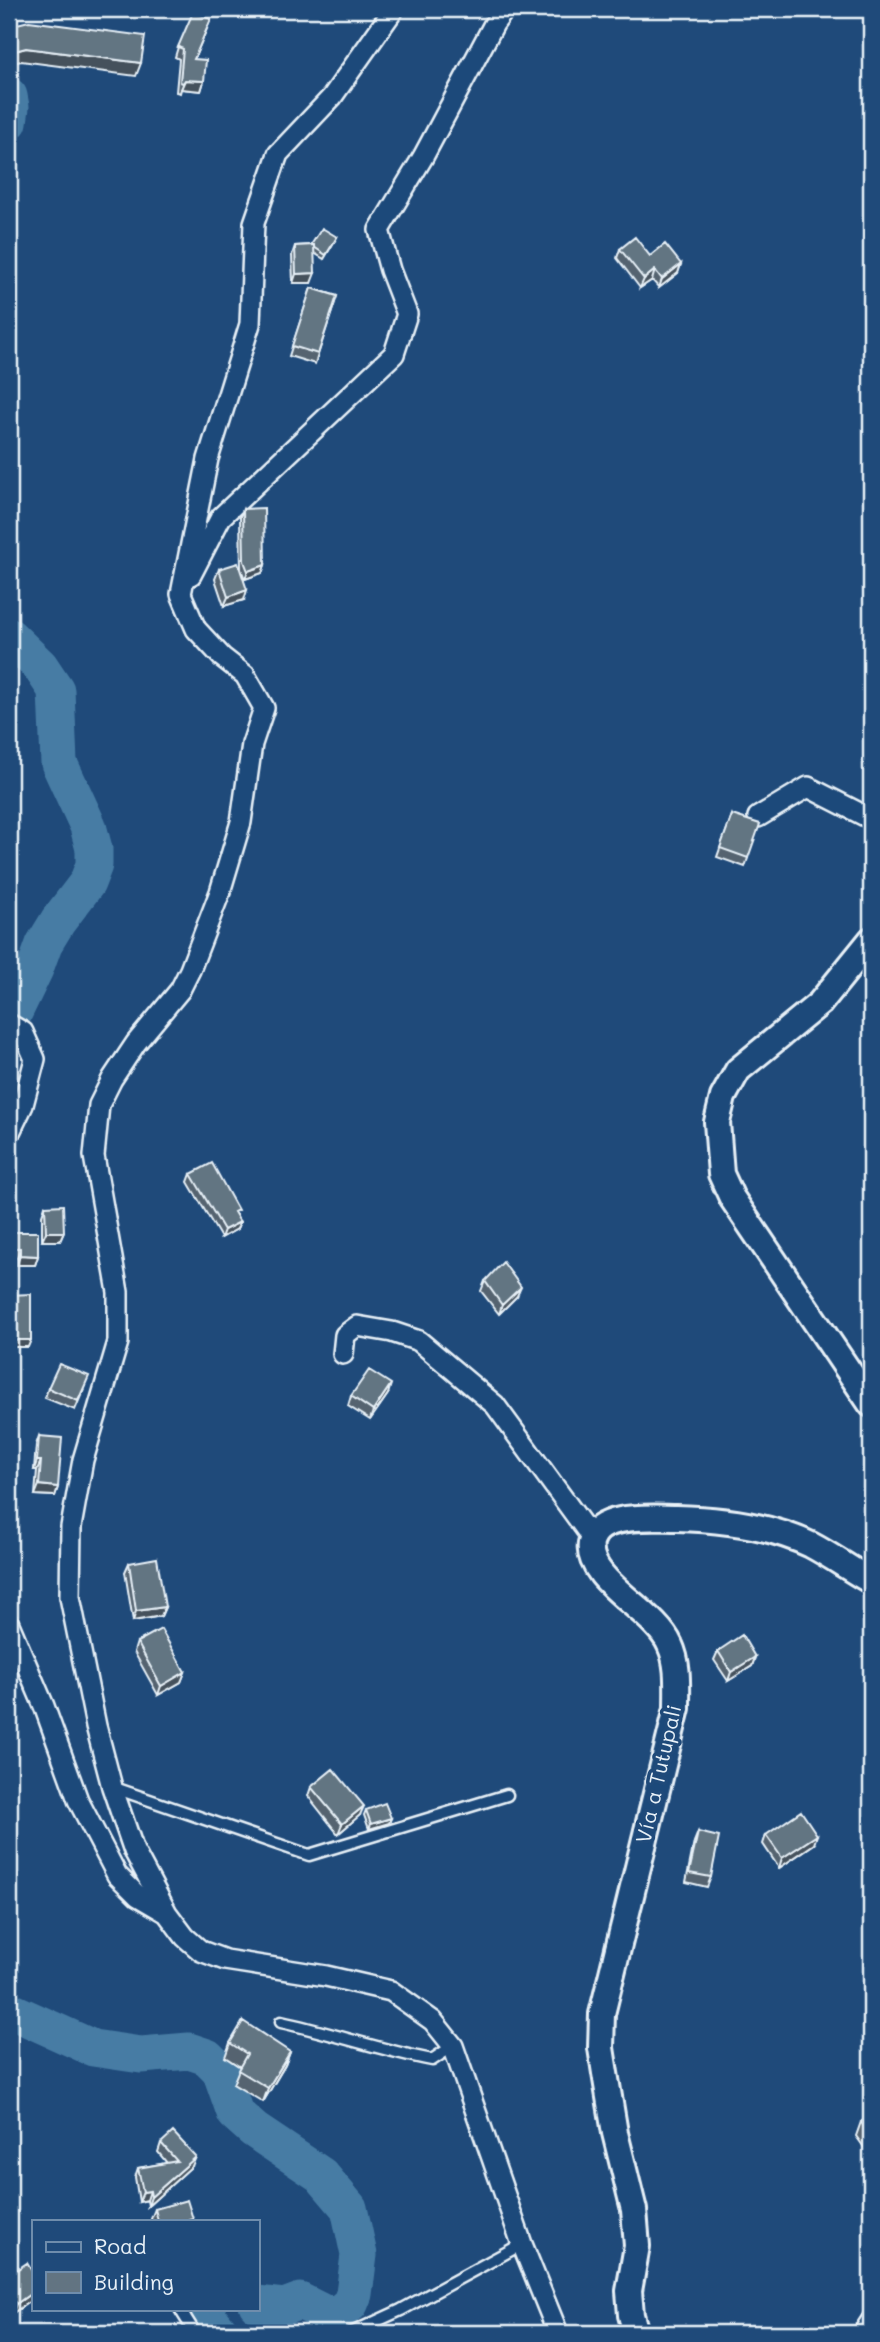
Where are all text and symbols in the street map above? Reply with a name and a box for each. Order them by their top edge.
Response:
street label: Vía a Tutupali [628,1702,687,1846]
legend [32,2220,259,2310]
text: Road [94,2232,146,2259]
text: Building [94,2268,174,2295]

